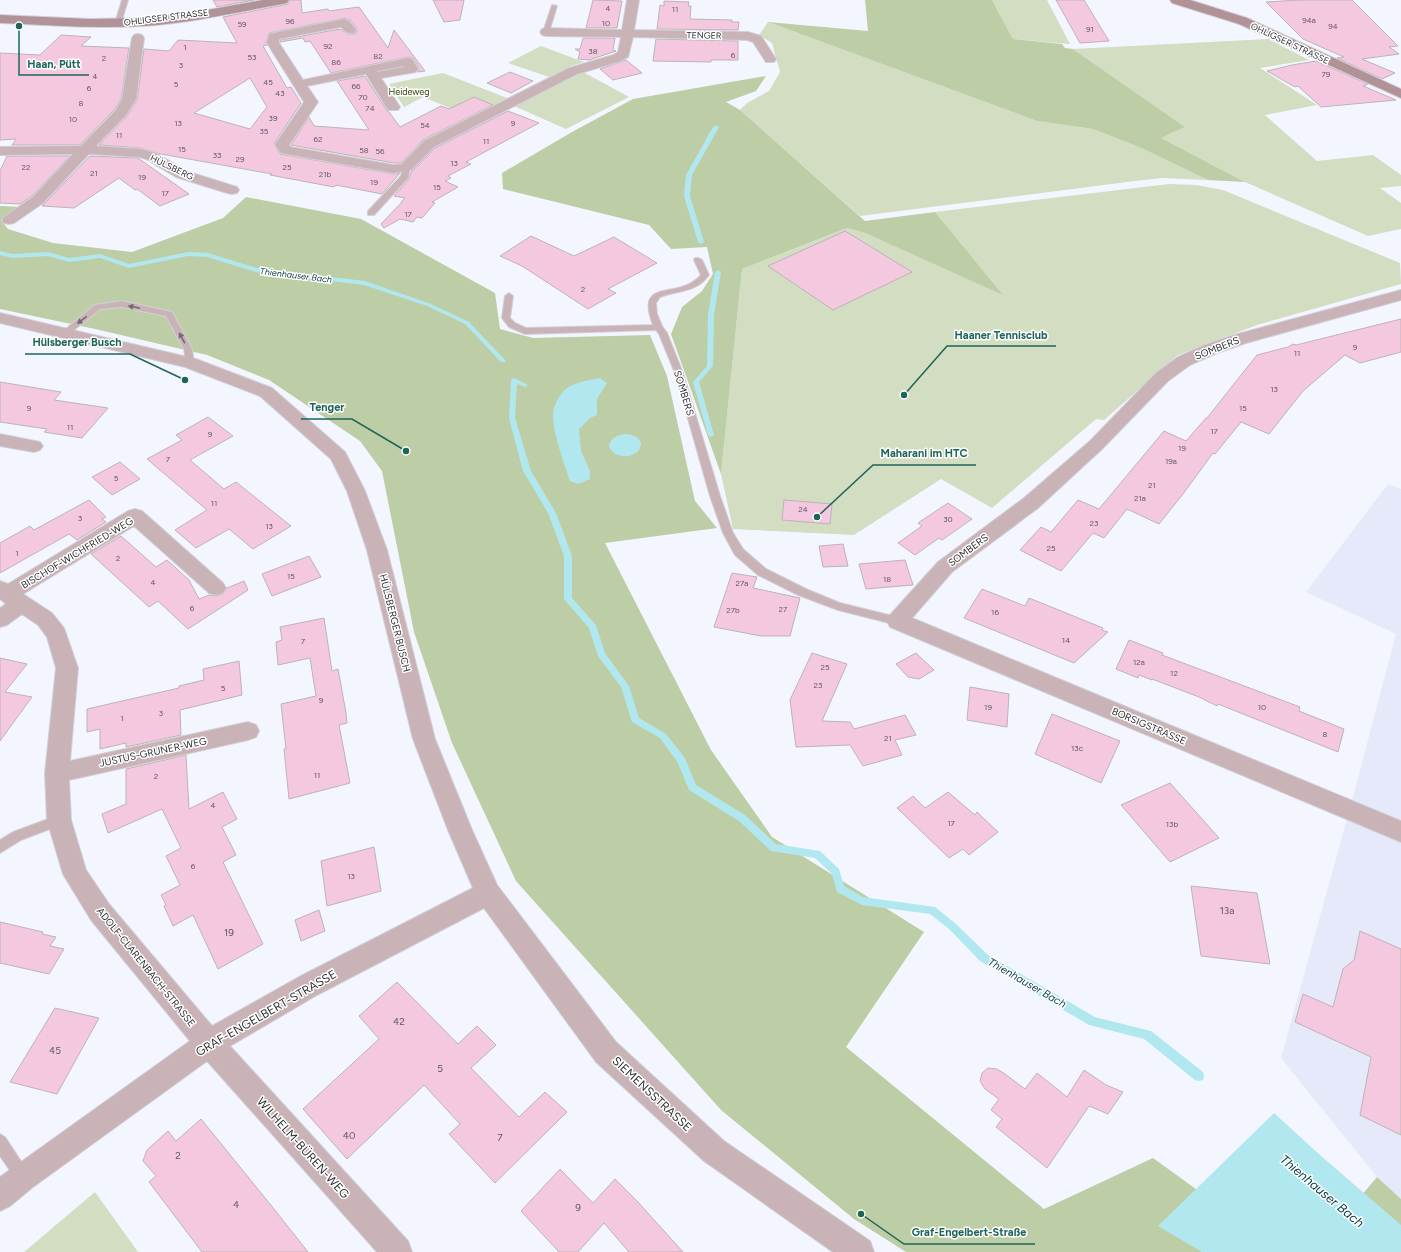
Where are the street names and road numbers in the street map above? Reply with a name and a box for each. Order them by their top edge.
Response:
street label: OHLIGSER STRASSE [123,6,209,28]
street label: OHLIGSER STRASSE [1249,20,1331,66]
street label: TENGER [686,29,722,41]
street label: HÜLSBERG [149,152,196,182]
street label: SOMBERS [1193,334,1241,362]
street label: SOMBERS [671,369,697,417]
street label: BISCHOF-WICHFRIED-WEG [19,514,136,592]
street label: SOMBERS [945,531,991,569]
street label: HÜLSBERGER BUSCH [377,573,413,673]
street label: BORSIGSTRASSE [1110,704,1188,748]
street label: JUSTUS-GRUNER-WEG [98,734,208,770]
street label: ADOLF-CLARENBACH-STRASSE [94,905,198,1029]
street label: GRAF-ENGELBERT-STRASSE [193,967,339,1059]
street label: SIEMENSSTRASSE [610,1054,694,1134]
street label: WILHELM-BÜREN-WEG [254,1095,352,1201]

